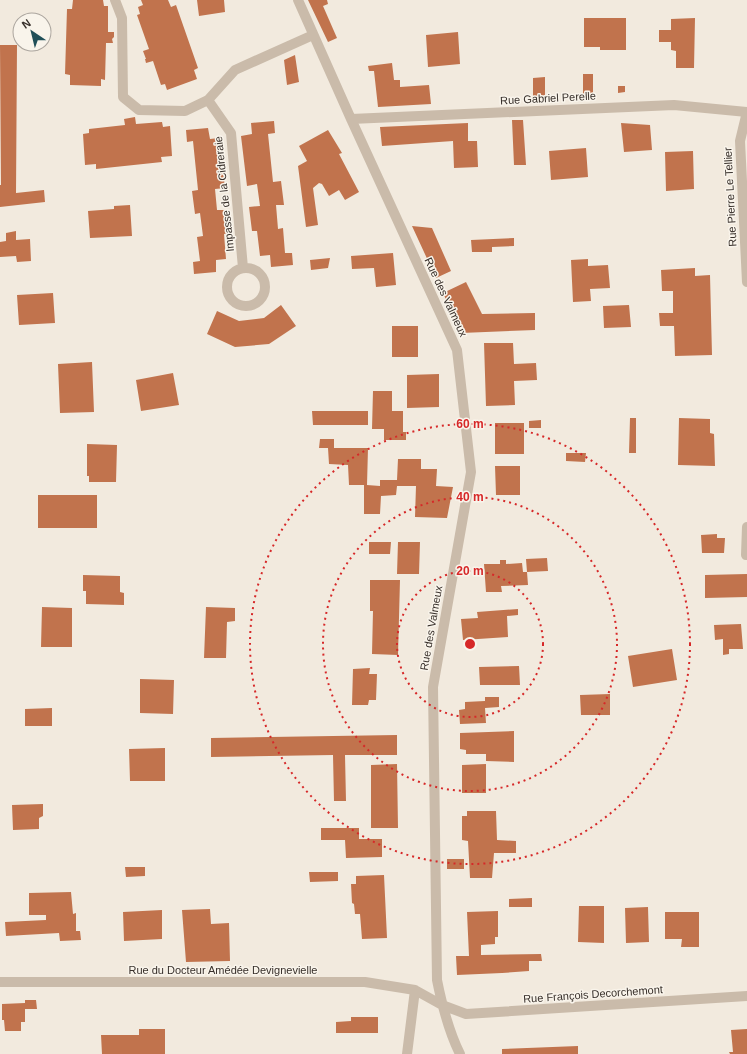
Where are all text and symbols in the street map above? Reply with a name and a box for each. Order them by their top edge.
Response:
north arrow [12,12,52,52]
text: N [20,17,33,31]
street label: Rue Gabriel Perelle [500,89,596,107]
street label: Impasse de la Cidreraie [212,136,236,252]
street label: Rue Pierre Le Tellier [721,147,739,247]
street label: Rue des Valmeux [422,255,470,339]
text: 60 m [456,417,484,431]
text: 40 m [456,490,484,504]
text: 20 m [456,564,484,578]
street label: Rue des Valmeux [418,584,444,671]
centre of rings [463,637,477,651]
street label: Rue du Docteur Amédée Devignevielle [129,964,317,976]
street label: Rue François Decorchemont [523,983,663,1005]

